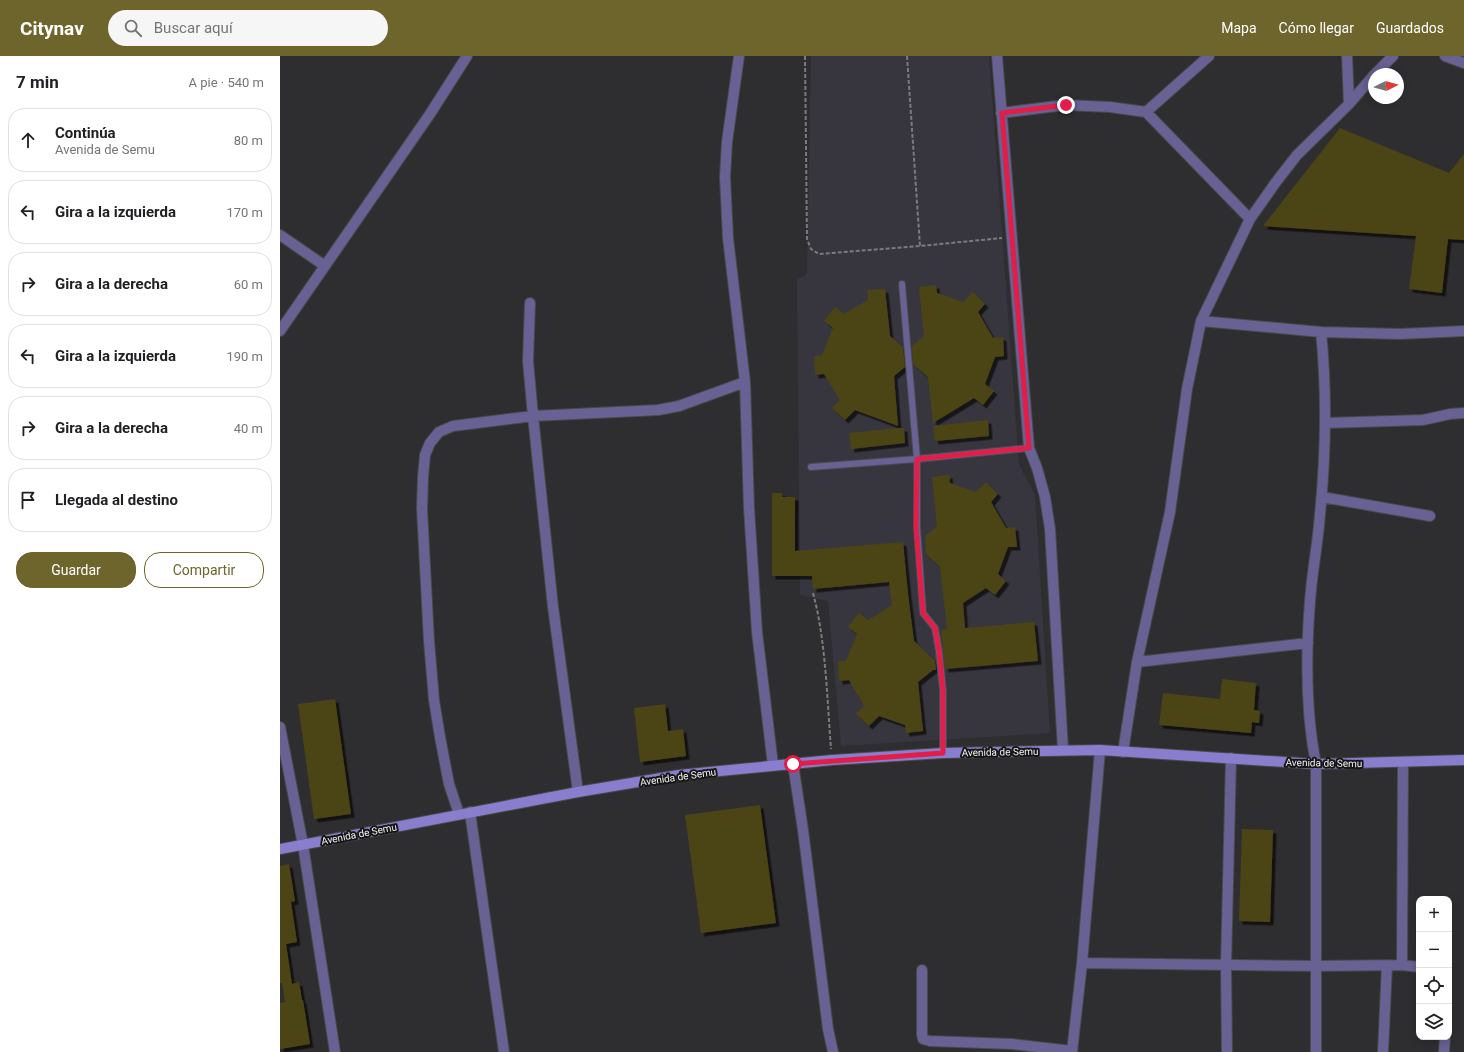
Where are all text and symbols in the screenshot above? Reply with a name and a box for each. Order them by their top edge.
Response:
search box [108,10,388,46]
text: Citynav [20,17,84,40]
icon: search [122,17,144,39]
text: Buscar aquí [154,19,233,37]
text: Mapa [1221,20,1257,36]
text: Cómo llegar [1279,20,1354,36]
text: Guardados [1376,20,1444,36]
north arrow [1368,68,1404,104]
text: 7 min [16,72,59,92]
text: A pie · 540 m [189,75,264,90]
route end [1057,96,1075,114]
text: Continúa [55,124,116,142]
icon: ahead [17,129,39,151]
text: 80 m [234,133,263,148]
text: Avenida de Semu [55,142,155,157]
icon: left [17,201,39,223]
text: Gira a la izquierda [55,203,176,221]
text: 170 m [226,205,263,220]
icon: right [17,273,39,295]
text: Gira a la derecha [55,275,168,293]
text: 60 m [234,277,263,292]
icon: left [17,345,39,367]
text: Gira a la izquierda [55,347,176,365]
text: 190 m [226,349,263,364]
icon: right [17,417,39,439]
text: Gira a la derecha [55,419,168,437]
text: 40 m [234,421,263,436]
icon: arrive [17,489,39,511]
text: Llegada al destino [55,491,178,509]
button: Guardar [16,552,136,588]
button: Compartir [144,552,264,588]
street label: Avenida de Semu [961,746,1039,758]
route start [784,755,802,773]
street label: Avenida de Semu [1285,757,1363,769]
street label: Avenida de Semu [639,766,717,788]
street label: Avenida de Semu [320,821,398,847]
map controls [1416,896,1452,1040]
button: + [1416,896,1452,932]
button: − [1416,932,1452,968]
button: locate [1416,968,1452,1004]
button: layers [1416,1004,1452,1040]

